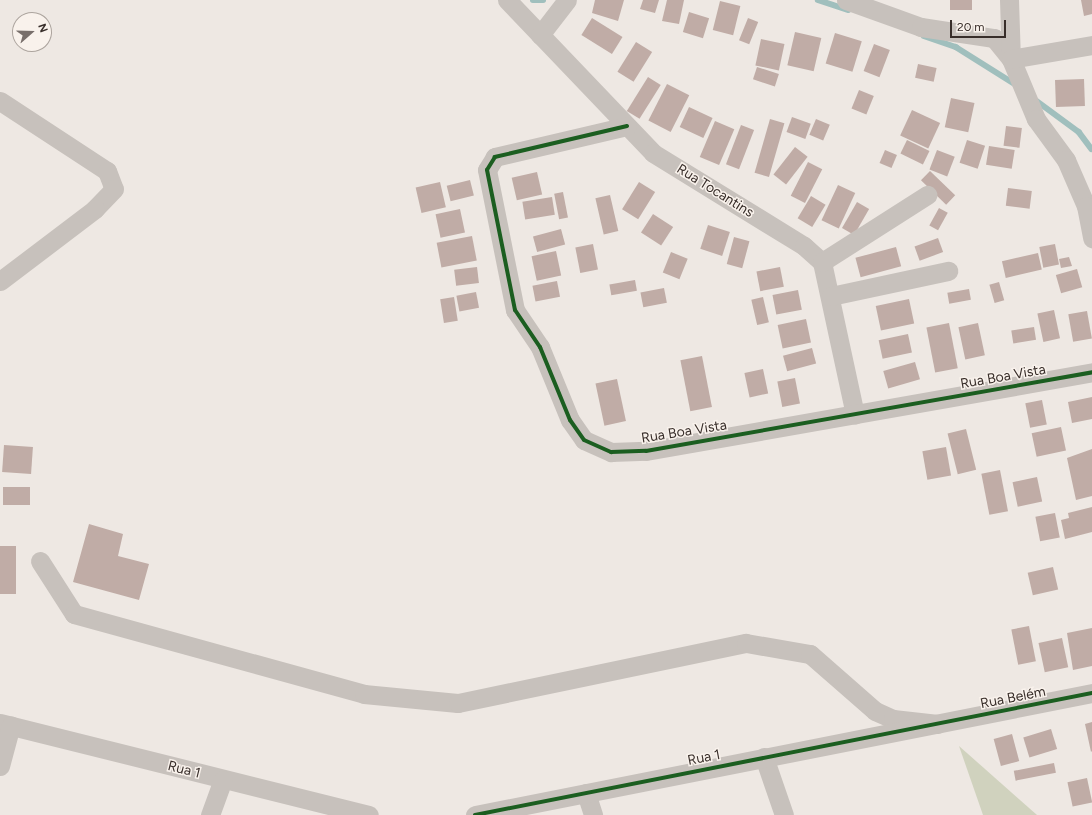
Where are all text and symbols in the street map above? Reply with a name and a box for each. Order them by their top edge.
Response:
north arrow [12,12,52,52]
scale bar [952,12,1008,38]
text: 20 m [957,20,985,34]
text: N [35,22,50,34]
street label: Rua Tocantins [673,161,757,221]
street label: Rua Boa Vista [959,361,1047,393]
street label: Rua Boa Vista [640,417,728,447]
street label: Rua Belém [979,683,1047,713]
street label: Rua 1 [686,747,722,769]
street label: Rua 1 [166,758,202,782]

